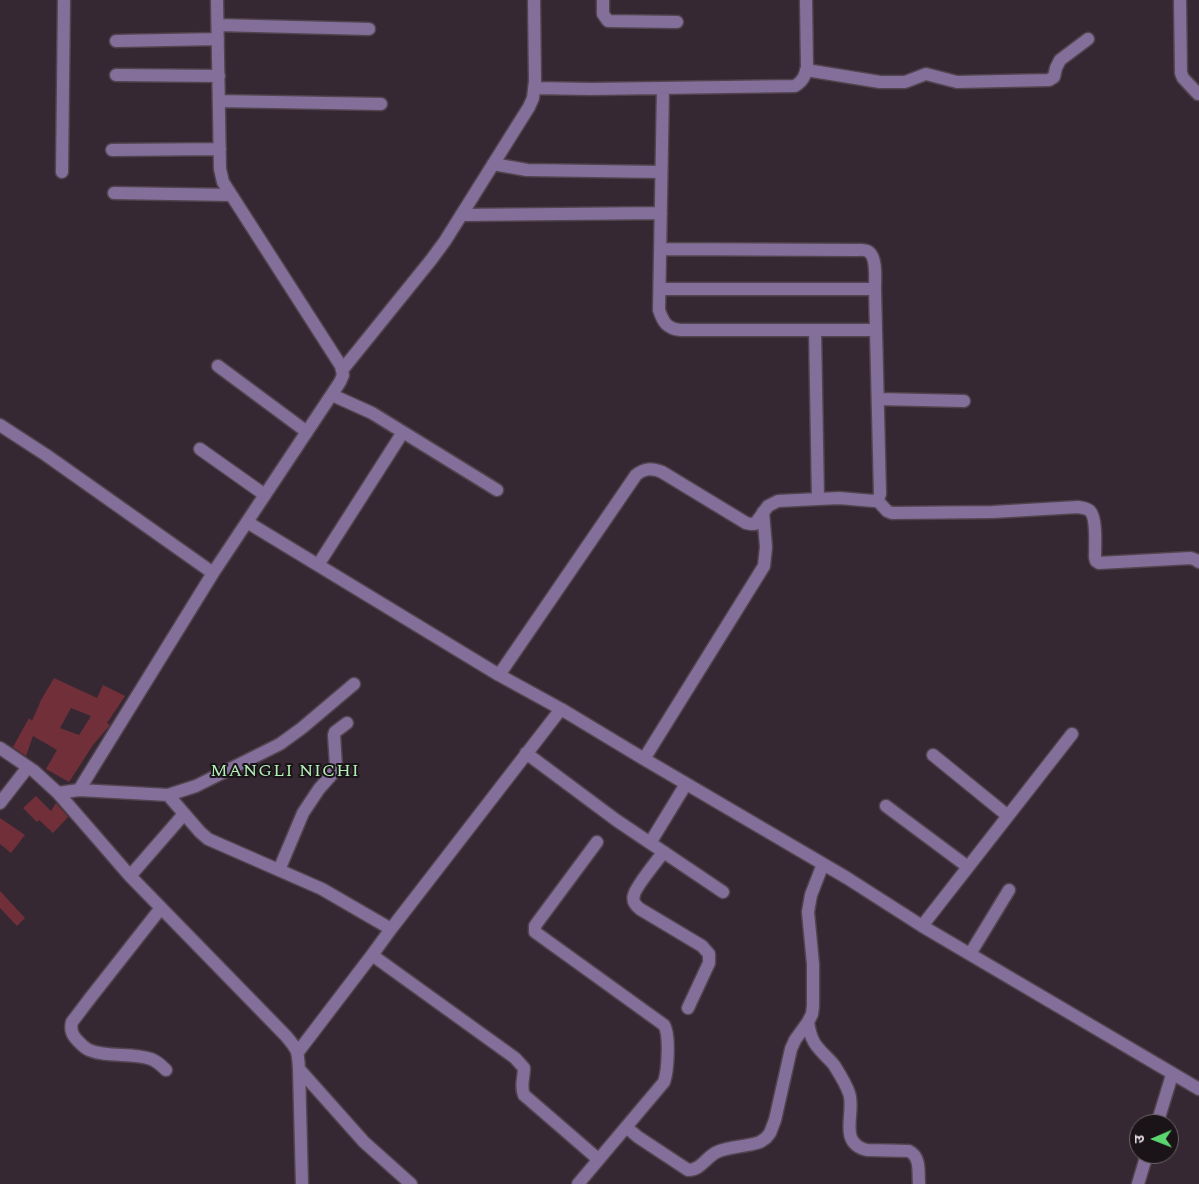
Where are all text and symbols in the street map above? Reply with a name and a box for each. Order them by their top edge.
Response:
district label: MANGLI NICHI [209,761,361,783]
north arrow [1129,1114,1179,1164]
text: उ [1129,1135,1150,1144]

